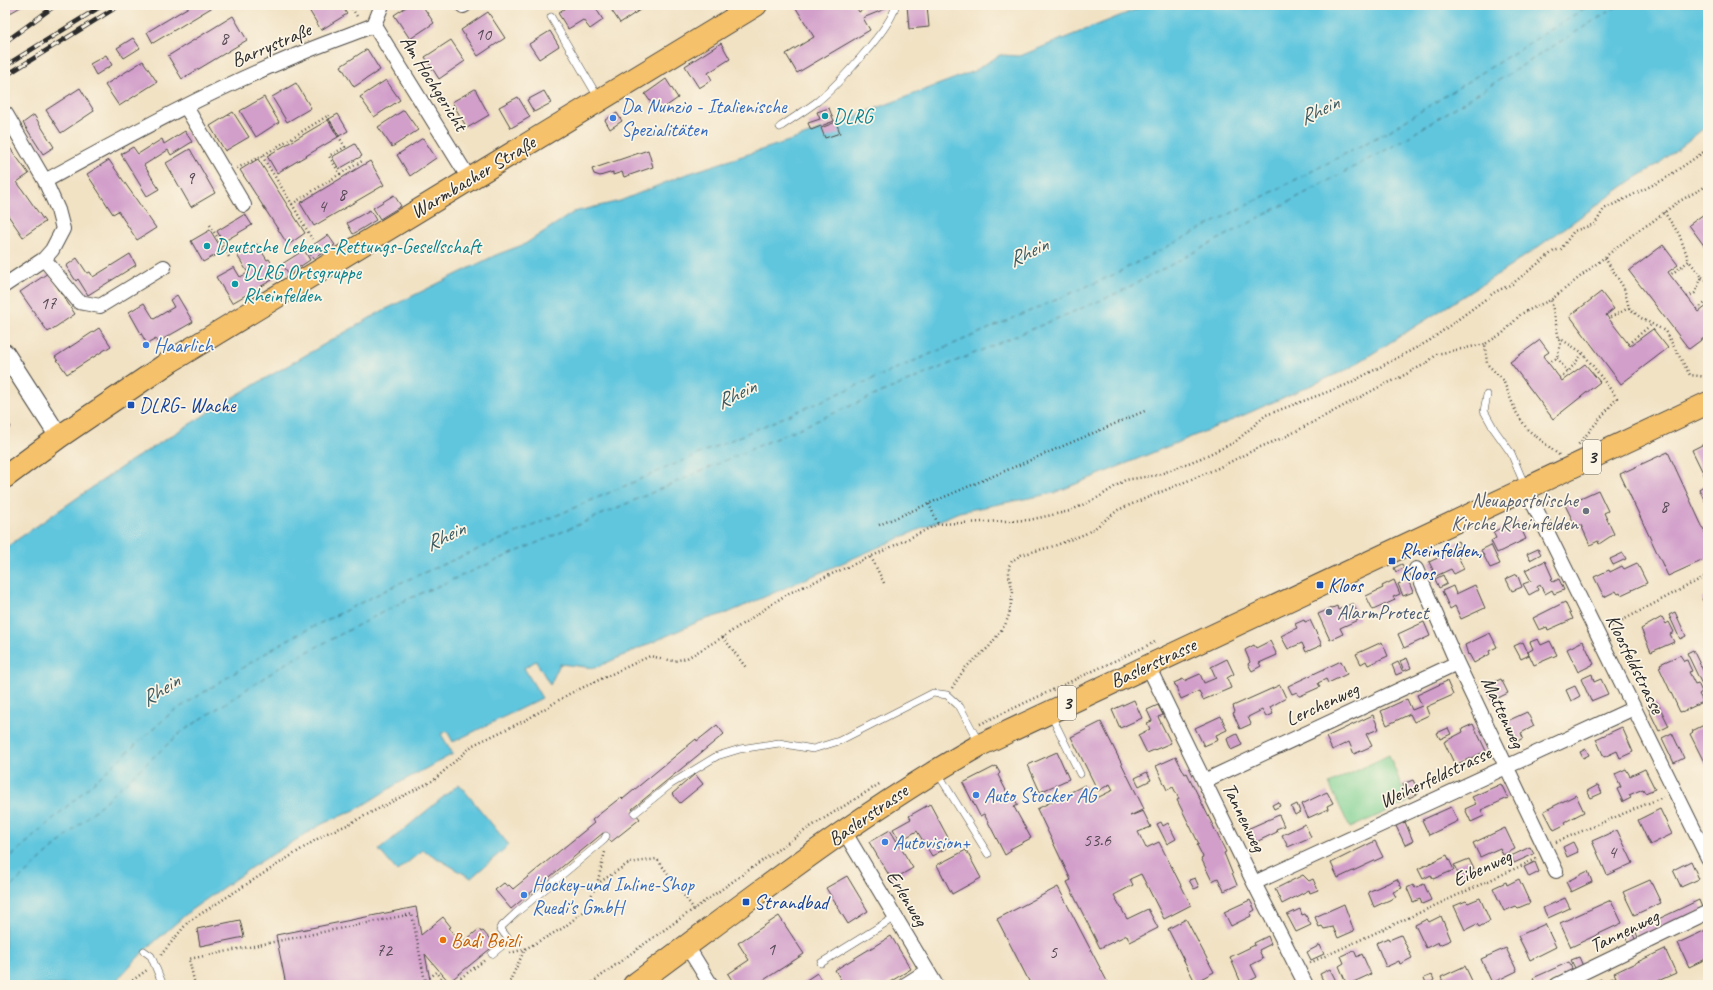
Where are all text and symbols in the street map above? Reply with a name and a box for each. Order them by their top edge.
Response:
street label: Barrystraße [227,16,316,73]
house number: 10 [475,23,493,45]
house number: 8 [220,27,230,49]
street label: Am Hochgericht [395,30,475,138]
water label: Rhein [1295,89,1345,131]
place label: Da Nunzio - Italienische Spezialitäten [621,94,788,142]
place label: DLRG [833,104,875,129]
marker: DLRG [820,111,830,121]
marker: Da Nunzio - Italienische Spezialitäten [608,113,618,123]
street label: Warmbacher Straße [406,129,541,224]
house number: 9 [186,167,196,189]
house number: 8 [338,183,348,205]
house number: 4 [318,195,328,217]
water label: Rhein [1004,231,1054,273]
place label: Deutsche Lebens-Rettungs-Gesellschaft [215,234,483,259]
marker: Deutsche Lebens-Rettungs-Gesellschaft [202,241,212,251]
place label: DLRG Ortsgruppe Rheinfelden [243,260,363,308]
marker: DLRG Ortsgruppe Rheinfelden [230,279,240,289]
house number: 17 [40,292,57,314]
place label: Haarlich [154,333,215,358]
marker: Haarlich [141,340,151,350]
water label: Rhein [712,373,762,415]
place label: DLRG- Wache [139,393,237,418]
marker: DLRG- Wache [126,400,136,410]
road number: 3 [1583,440,1601,474]
place label: Neuapostolische Kirche Rheinfelden [1451,488,1579,536]
house number: 8 [1660,495,1670,517]
marker: Neuapostolische Kirche Rheinfelden [1581,506,1591,516]
water label: Rhein [421,515,471,557]
place label: Rheinfelden, Kloos [1400,538,1482,586]
marker: Rheinfelden, Kloos [1387,556,1397,566]
place label: Kloos [1328,573,1365,598]
marker: Kloos [1315,580,1325,590]
place label: AlarmProtect [1337,600,1431,625]
marker: AlarmProtect [1324,607,1334,617]
street label: Kloosfeldstrasse [1600,610,1670,719]
street label: Baslerstrasse [1106,632,1201,694]
water label: Rhein [136,667,186,712]
street label: Mattenweg [1476,672,1531,753]
street label: Lerchenweg [1281,675,1364,732]
road number: 3 [1058,686,1076,720]
street label: Weiherfeldstrasse [1375,740,1496,814]
street label: Baslerstrasse [823,778,914,852]
street label: Tannenweg [1217,778,1272,857]
place label: Auto Stocker AG [984,783,1098,808]
marker: Auto Stocker AG [971,790,981,800]
house number: 53.6 [1083,829,1112,851]
place label: Autovision+ [893,830,971,855]
marker: Autovision+ [880,837,890,847]
house number: 4 [1608,841,1618,863]
street label: Eibenweg [1448,843,1516,893]
street label: Erlenweg [881,866,934,932]
place label: Hockey-und Inline-Shop Ruedi's GmbH [532,872,695,920]
marker: Hockey-und Inline-Shop Ruedi's GmbH [519,890,529,900]
place label: Strandbad [754,890,831,915]
marker: Strandbad [741,897,751,907]
street label: Tannenweg [1585,903,1664,958]
place label: Badi Beizli [451,928,523,953]
marker: Badi Beizli [438,935,448,945]
house number: 1 [767,938,776,960]
house number: 72 [376,939,394,961]
house number: 5 [1049,941,1058,963]

